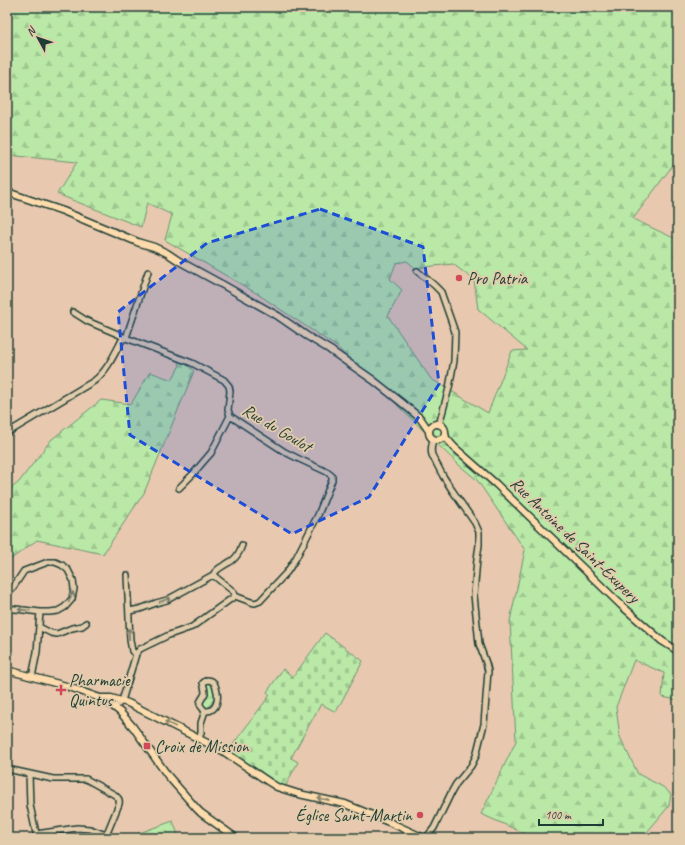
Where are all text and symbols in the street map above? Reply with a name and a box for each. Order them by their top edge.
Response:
north arrow [18,18,58,58]
text: N [23,23,39,39]
place label: Pro Patria [467,268,529,289]
marker: Pro Patria [454,273,464,283]
street label: Rue du Goulot [239,399,317,458]
street label: Rue Antoine de Saint-Exupery [506,473,645,608]
one-way arrow [68,591,76,603]
one-way arrow [159,595,171,603]
one-way arrow [18,607,31,614]
one-way arrow [126,628,133,641]
place label: Pharmacie Quintus [69,670,131,711]
marker: Pharmacie Quintus [56,685,66,695]
one-way arrow [164,719,176,727]
place label: Croix de Mission [155,736,250,757]
marker: Croix de Mission [142,741,152,751]
one-way arrow [317,794,330,802]
scale bar [539,801,603,827]
place label: Église Saint-Martin [296,804,413,826]
text: 100 m [545,807,572,823]
marker: Église Saint-Martin [415,810,425,820]

